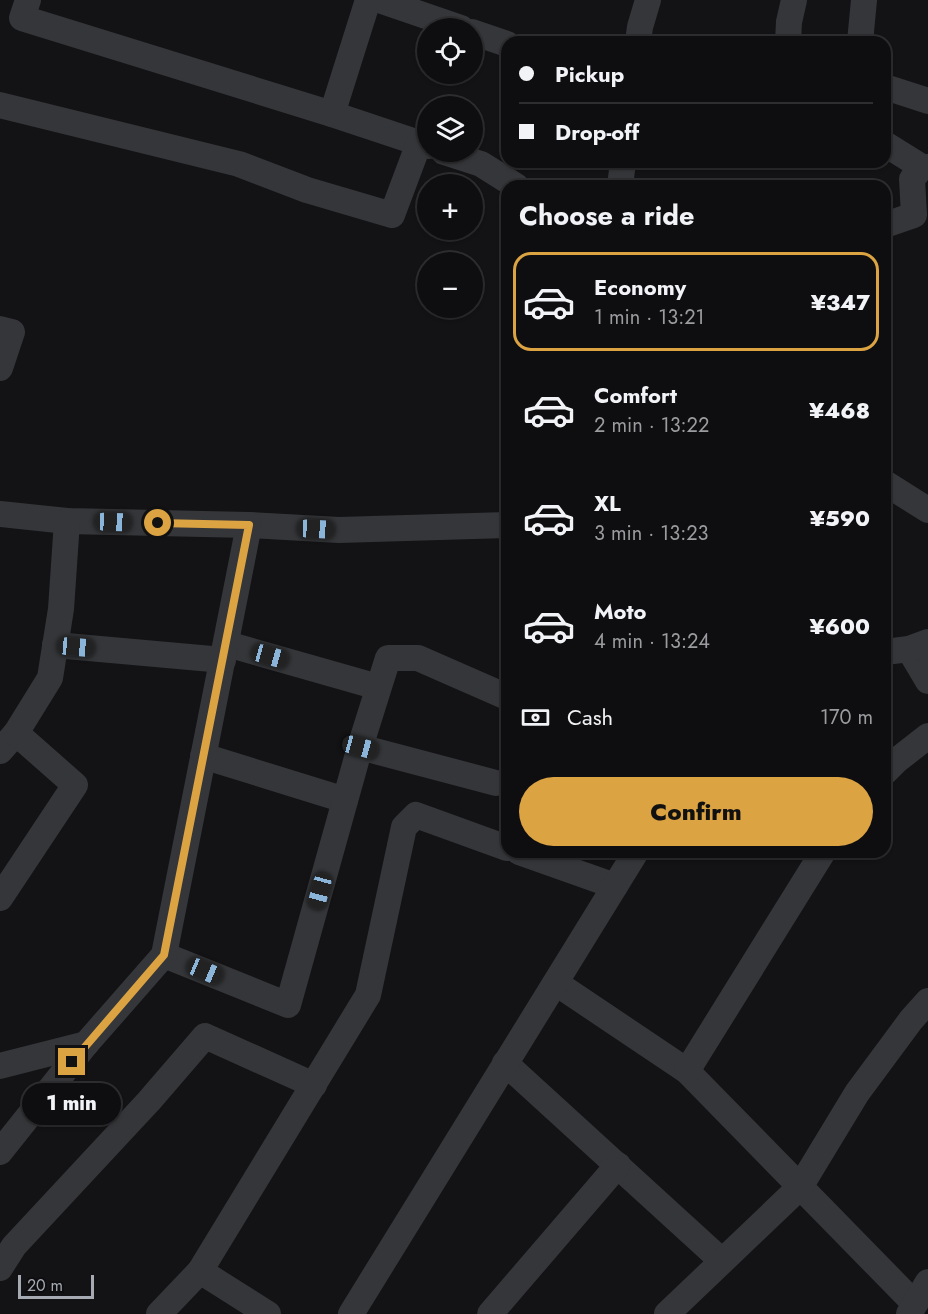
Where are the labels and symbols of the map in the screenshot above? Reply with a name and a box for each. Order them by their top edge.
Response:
route start [144,509,171,536]
car [95,512,131,532]
car [298,519,334,539]
car [57,636,95,658]
car [250,642,290,670]
car [340,734,380,760]
car [307,871,333,911]
car [185,956,225,986]
route end [58,1048,85,1075]
callout: 1 min [22,1083,122,1125]
scale bar [18,1272,94,1300]

